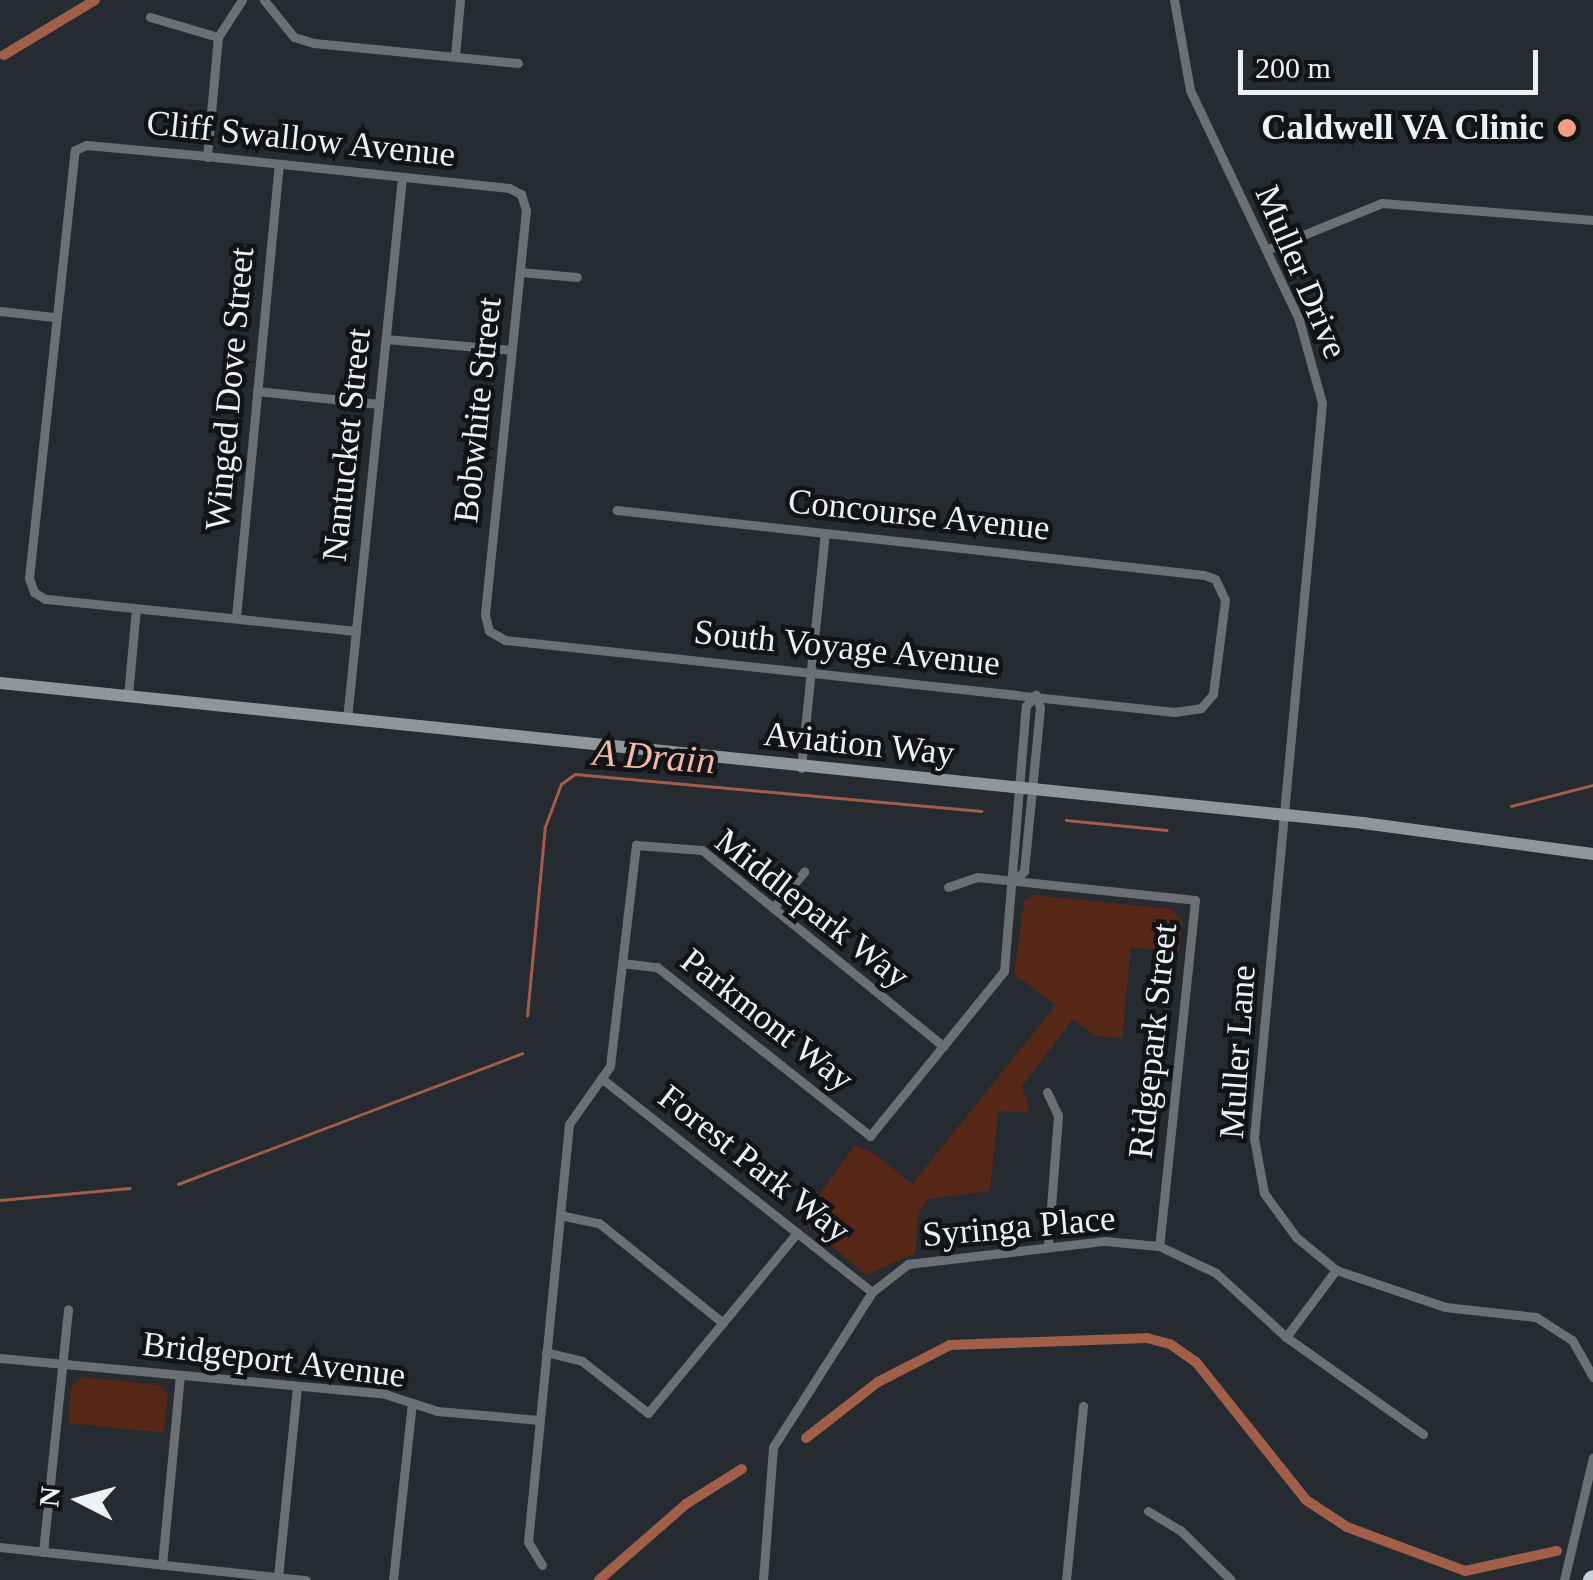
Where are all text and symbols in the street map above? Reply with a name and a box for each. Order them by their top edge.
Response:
scale bar [1243,30,1543,92]
text: 200 m [1255,51,1331,84]
street label: Cliff Swallow Avenue [144,102,458,176]
place label: Caldwell VA Clinic [1259,107,1544,149]
marker: Caldwell VA Clinic [1554,115,1580,141]
street label: Muller Drive [1246,179,1356,365]
street label: Winged Dove Street [197,246,263,532]
street label: Bobwhite Street [445,295,511,525]
street label: Nantucket Street [314,326,380,564]
street label: Concourse Avenue [785,480,1053,550]
street label: South Voyage Avenue [691,611,1003,685]
street label: Aviation Way [761,713,957,775]
water label: A Drain [591,730,717,784]
street label: Middlepark Way [706,820,918,998]
street label: Ridgepark Street [1120,921,1186,1161]
street label: Parkmont Way [672,939,862,1101]
street label: Muller Lane [1211,964,1265,1140]
street label: Forest Park Way [649,1076,859,1252]
street label: Syringa Place [921,1198,1117,1256]
street label: Bridgeport Avenue [139,1323,409,1397]
north arrow [30,1450,130,1550]
text: N [33,1485,66,1509]

